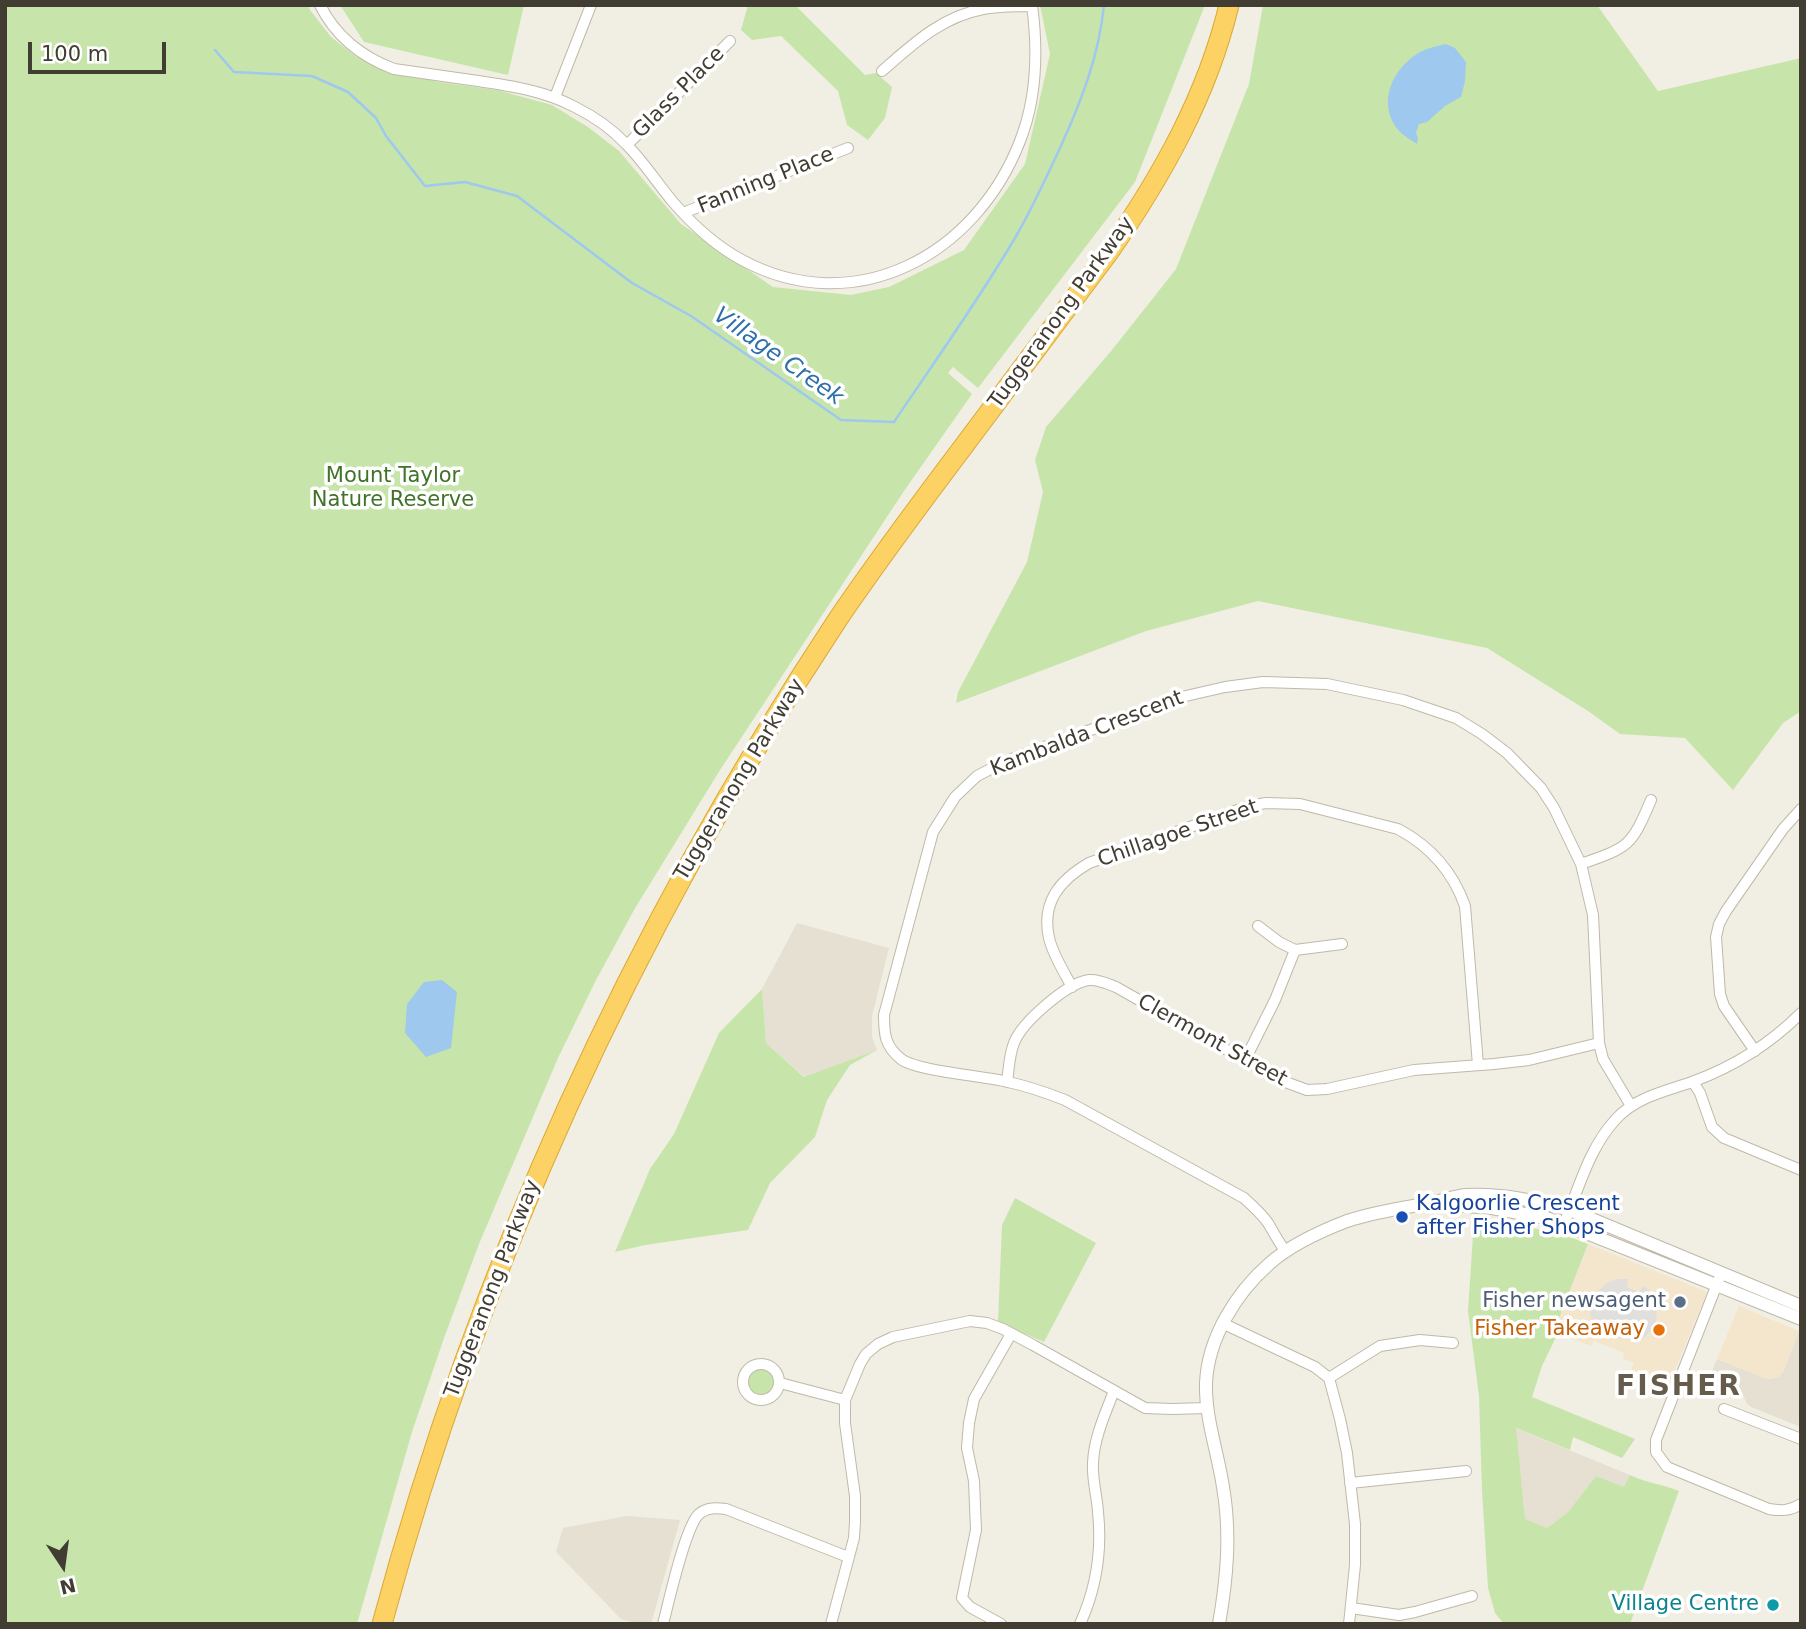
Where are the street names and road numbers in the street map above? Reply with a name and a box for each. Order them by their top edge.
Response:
street label: Glass Place [628,42,730,144]
street label: Fanning Place [694,142,838,220]
street label: Tuggeranong Parkway [984,212,1140,414]
street label: Tuggeranong Parkway [670,674,810,886]
street label: Kambalda Crescent [987,686,1187,782]
street label: Chillagoe Street [1095,795,1261,873]
street label: Clermont Street [1133,989,1291,1093]
street label: Tuggeranong Parkway [440,1176,546,1402]

